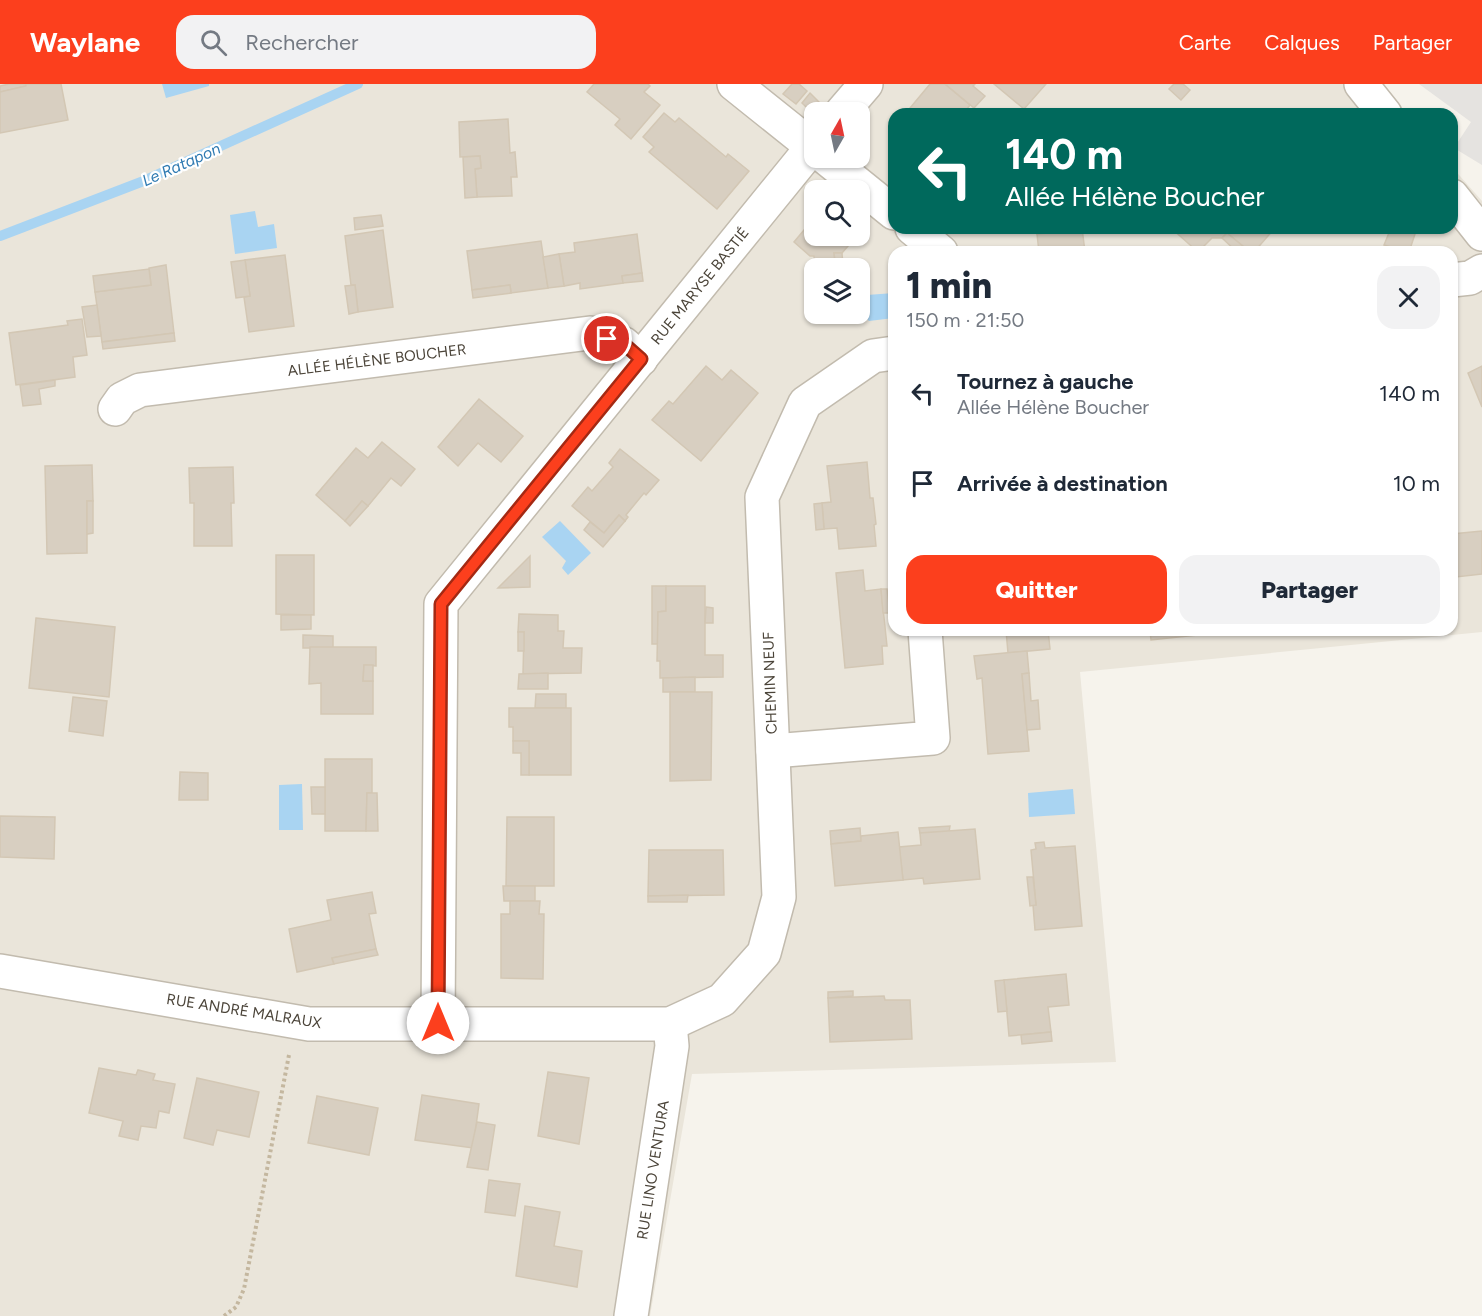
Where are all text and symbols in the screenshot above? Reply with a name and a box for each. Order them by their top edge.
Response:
search box [176,15,596,69]
text: Waylane [30,25,140,59]
icon: search [197,26,230,59]
text: Rechercher [245,29,358,56]
text: Carte [1179,30,1231,55]
text: Calques [1264,30,1340,55]
text: Partager [1373,30,1452,55]
north arrow [804,102,870,168]
map controls [804,102,870,324]
text: 140 m [1005,129,1123,180]
icon: left [906,132,984,210]
water label: Le Ratapon [139,139,223,190]
button: search [804,180,870,246]
text: Allée Hélène Boucher [1005,180,1264,213]
street label: RUE MARYSE BASTIÉ [647,224,753,348]
button: layers [804,258,870,324]
text: 1 min [906,264,992,307]
button: close [1377,266,1440,329]
text: 150 m · 21:50 [906,308,1024,332]
pin [581,313,632,364]
icon: arrive [590,322,623,355]
street label: ALLÉE HÉLÈNE BOUCHER [287,340,467,380]
text: Tournez à gauche [957,368,1133,395]
icon: left [906,377,939,410]
text: 140 m [1379,380,1440,407]
text: Allée Hélène Boucher [957,395,1149,419]
icon: arrive [906,467,939,500]
text: Arrivée à destination [957,470,1168,497]
text: 10 m [1393,470,1440,497]
button: Quitter [906,555,1167,624]
button: Partager [1179,555,1440,624]
street label: CHEMIN NEUF [759,632,781,734]
street label: RUE ANDRÉ MALRAUX [165,990,324,1032]
position arrow [406,991,470,1055]
street label: RUE LINO VENTURA [633,1099,673,1241]

